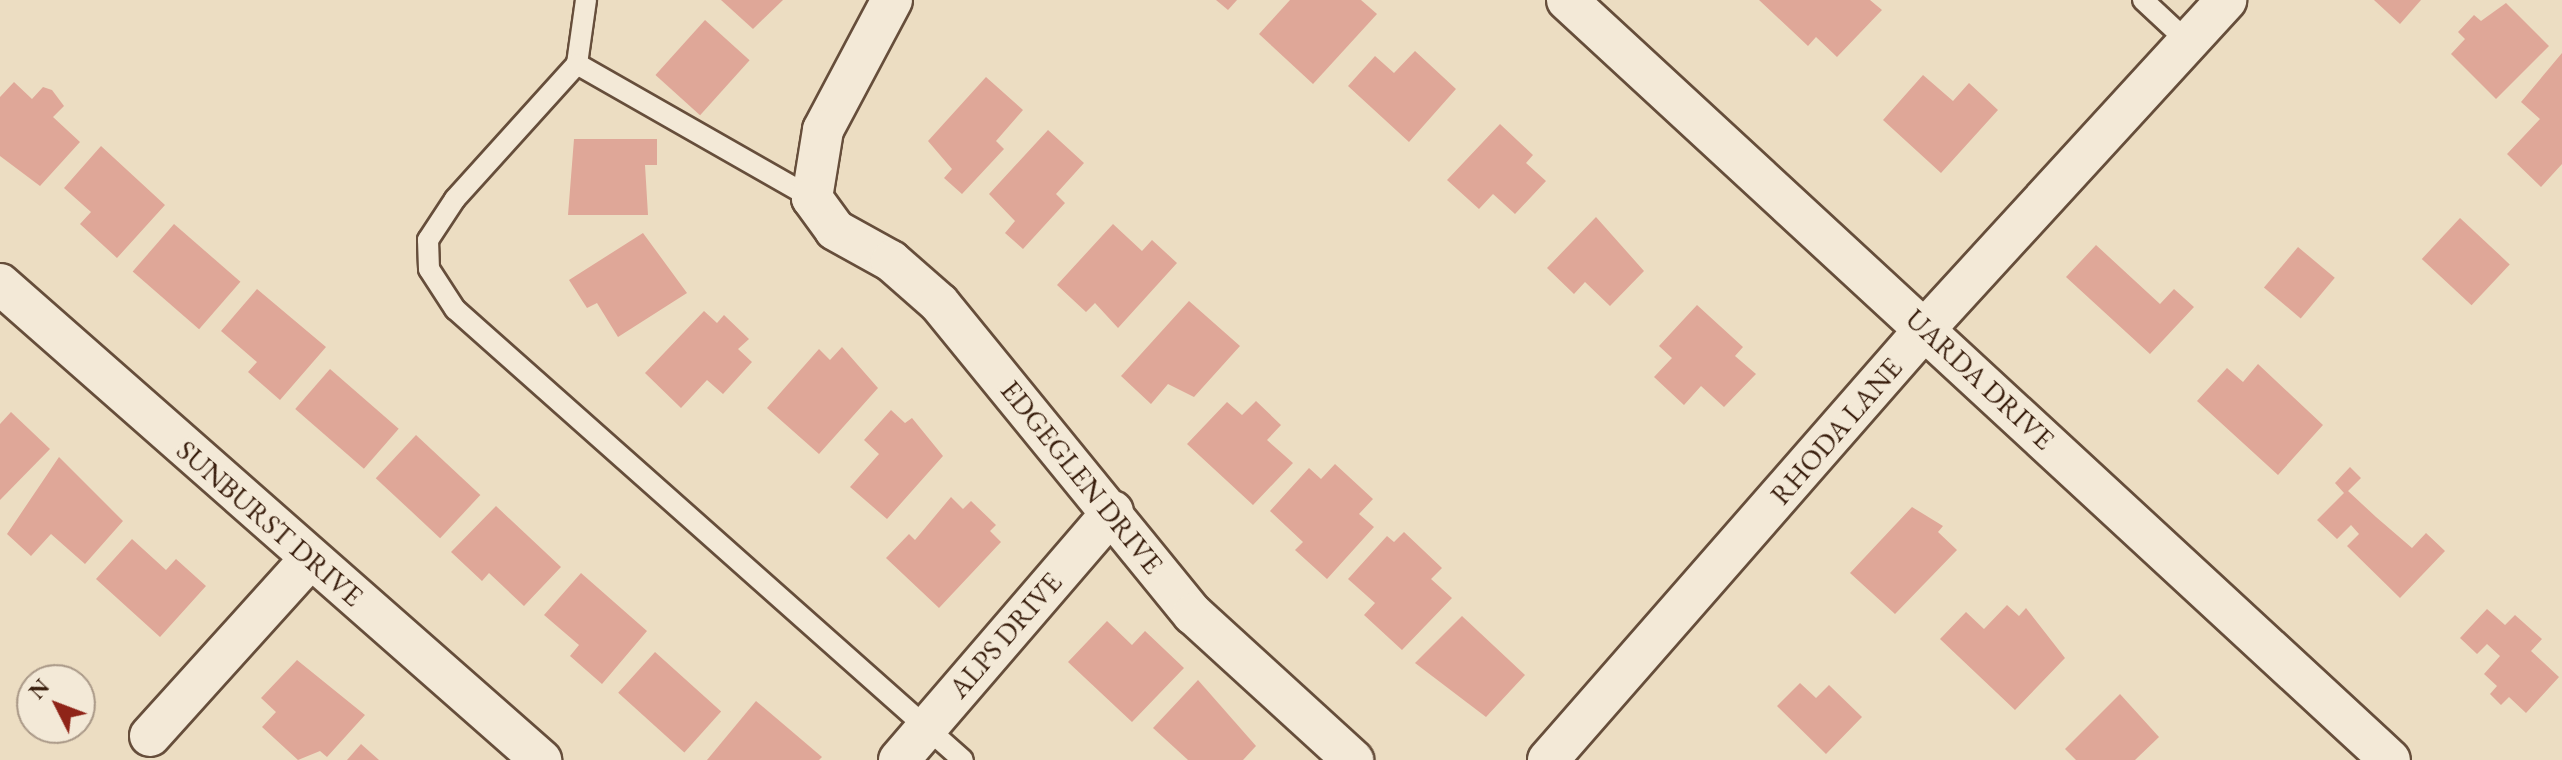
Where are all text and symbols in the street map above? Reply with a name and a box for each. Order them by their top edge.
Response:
street label: UARDA DRIVE [1899,302,2061,456]
street label: RHODA LANE [1763,351,1909,511]
street label: EDGEGLEN DRIVE [994,374,1170,580]
street label: SUNBURST DRIVE [170,433,370,613]
street label: ALPS DRIVE [941,565,1069,705]
north arrow [16,664,96,744]
text: N [23,673,56,705]

